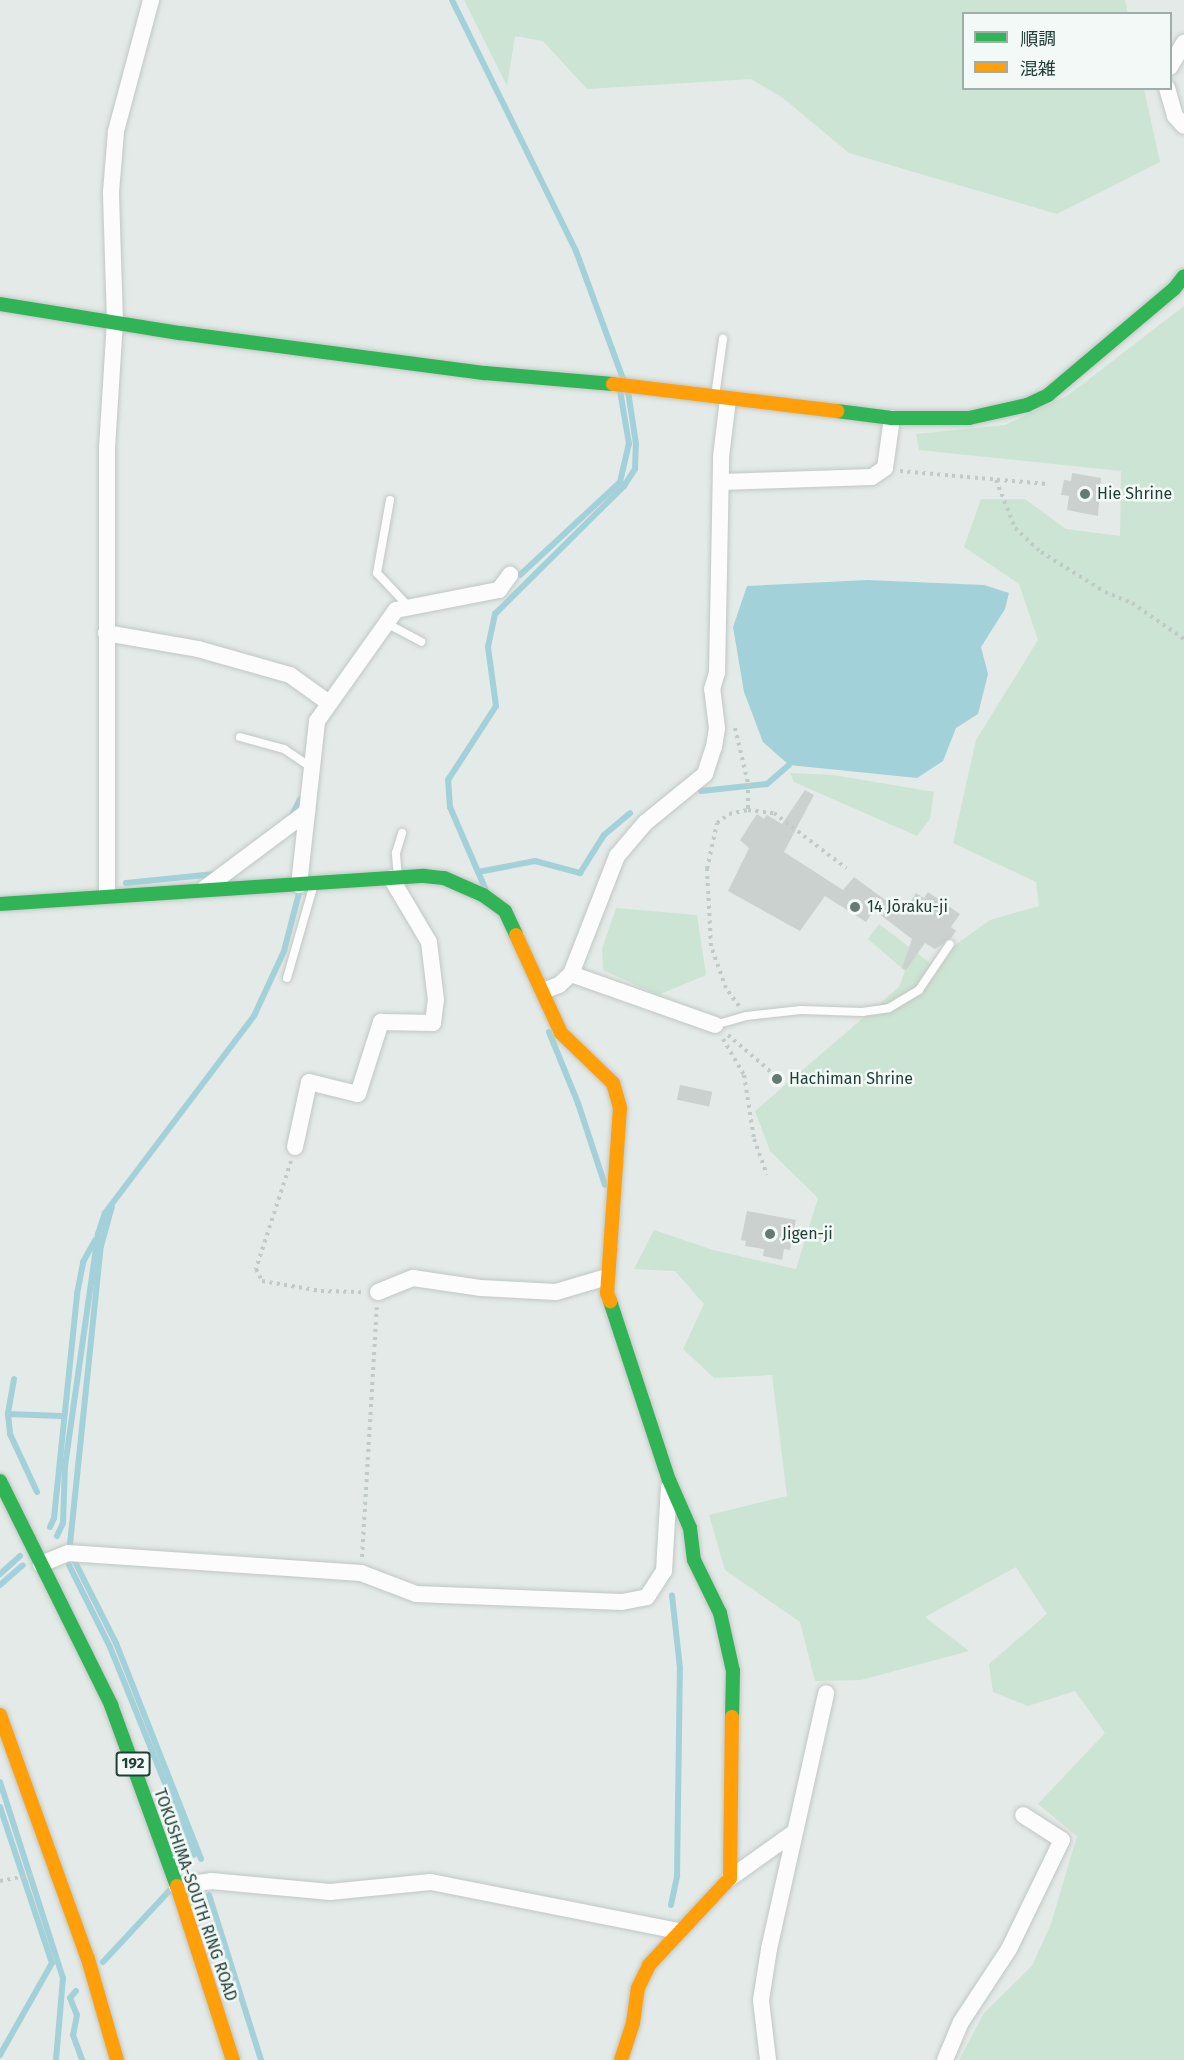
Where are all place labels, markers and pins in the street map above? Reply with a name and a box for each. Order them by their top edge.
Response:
place label: Hie Shrine [1097,484,1172,504]
marker: Hie Shrine [1078,487,1092,501]
place label: 14 Jōraku-ji [867,897,948,917]
marker: 14 Jōraku-ji [848,900,862,914]
place label: Hachiman Shrine [789,1069,913,1089]
marker: Hachiman Shrine [770,1072,784,1086]
place label: Jigen-ji [782,1224,833,1244]
marker: Jigen-ji [763,1227,777,1241]

